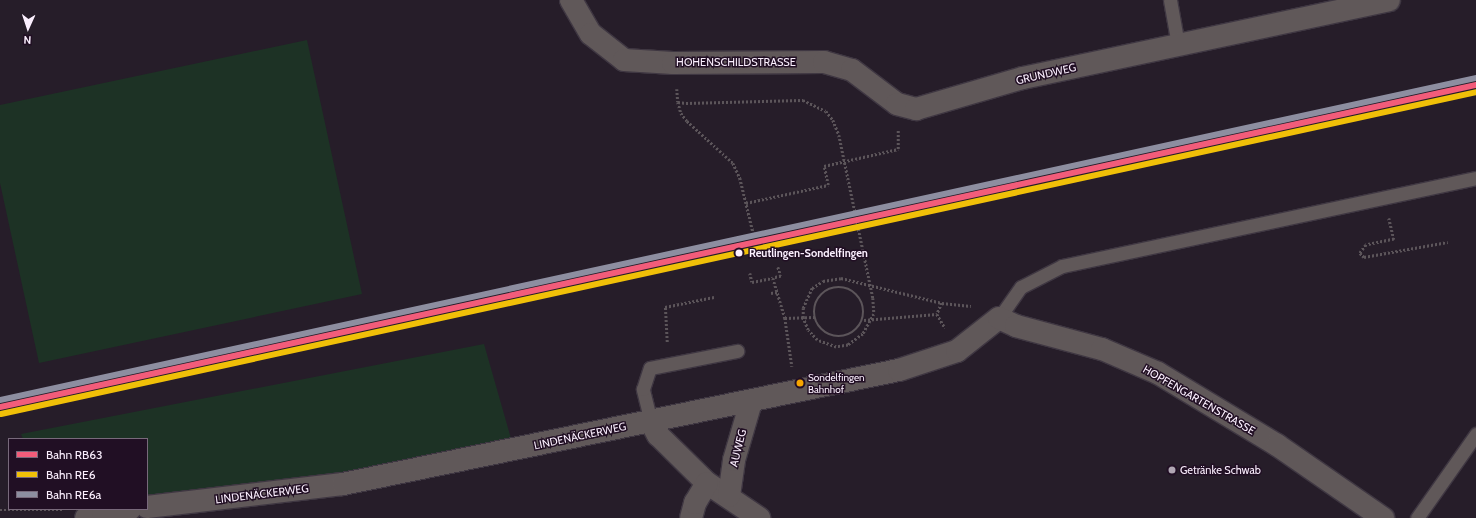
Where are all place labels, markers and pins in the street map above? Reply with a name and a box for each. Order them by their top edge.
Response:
marker: Reutlingen-Sondelfingen [732,246,746,260]
place label: Reutlingen-Sondelfingen [749,246,868,260]
place label: Sondelfingen Bahnhof [808,371,865,394]
marker: Sondelfingen Bahnhof [795,378,805,388]
place label: Getränke Schwab [1180,463,1261,477]
marker: Getränke Schwab [1167,465,1177,475]

